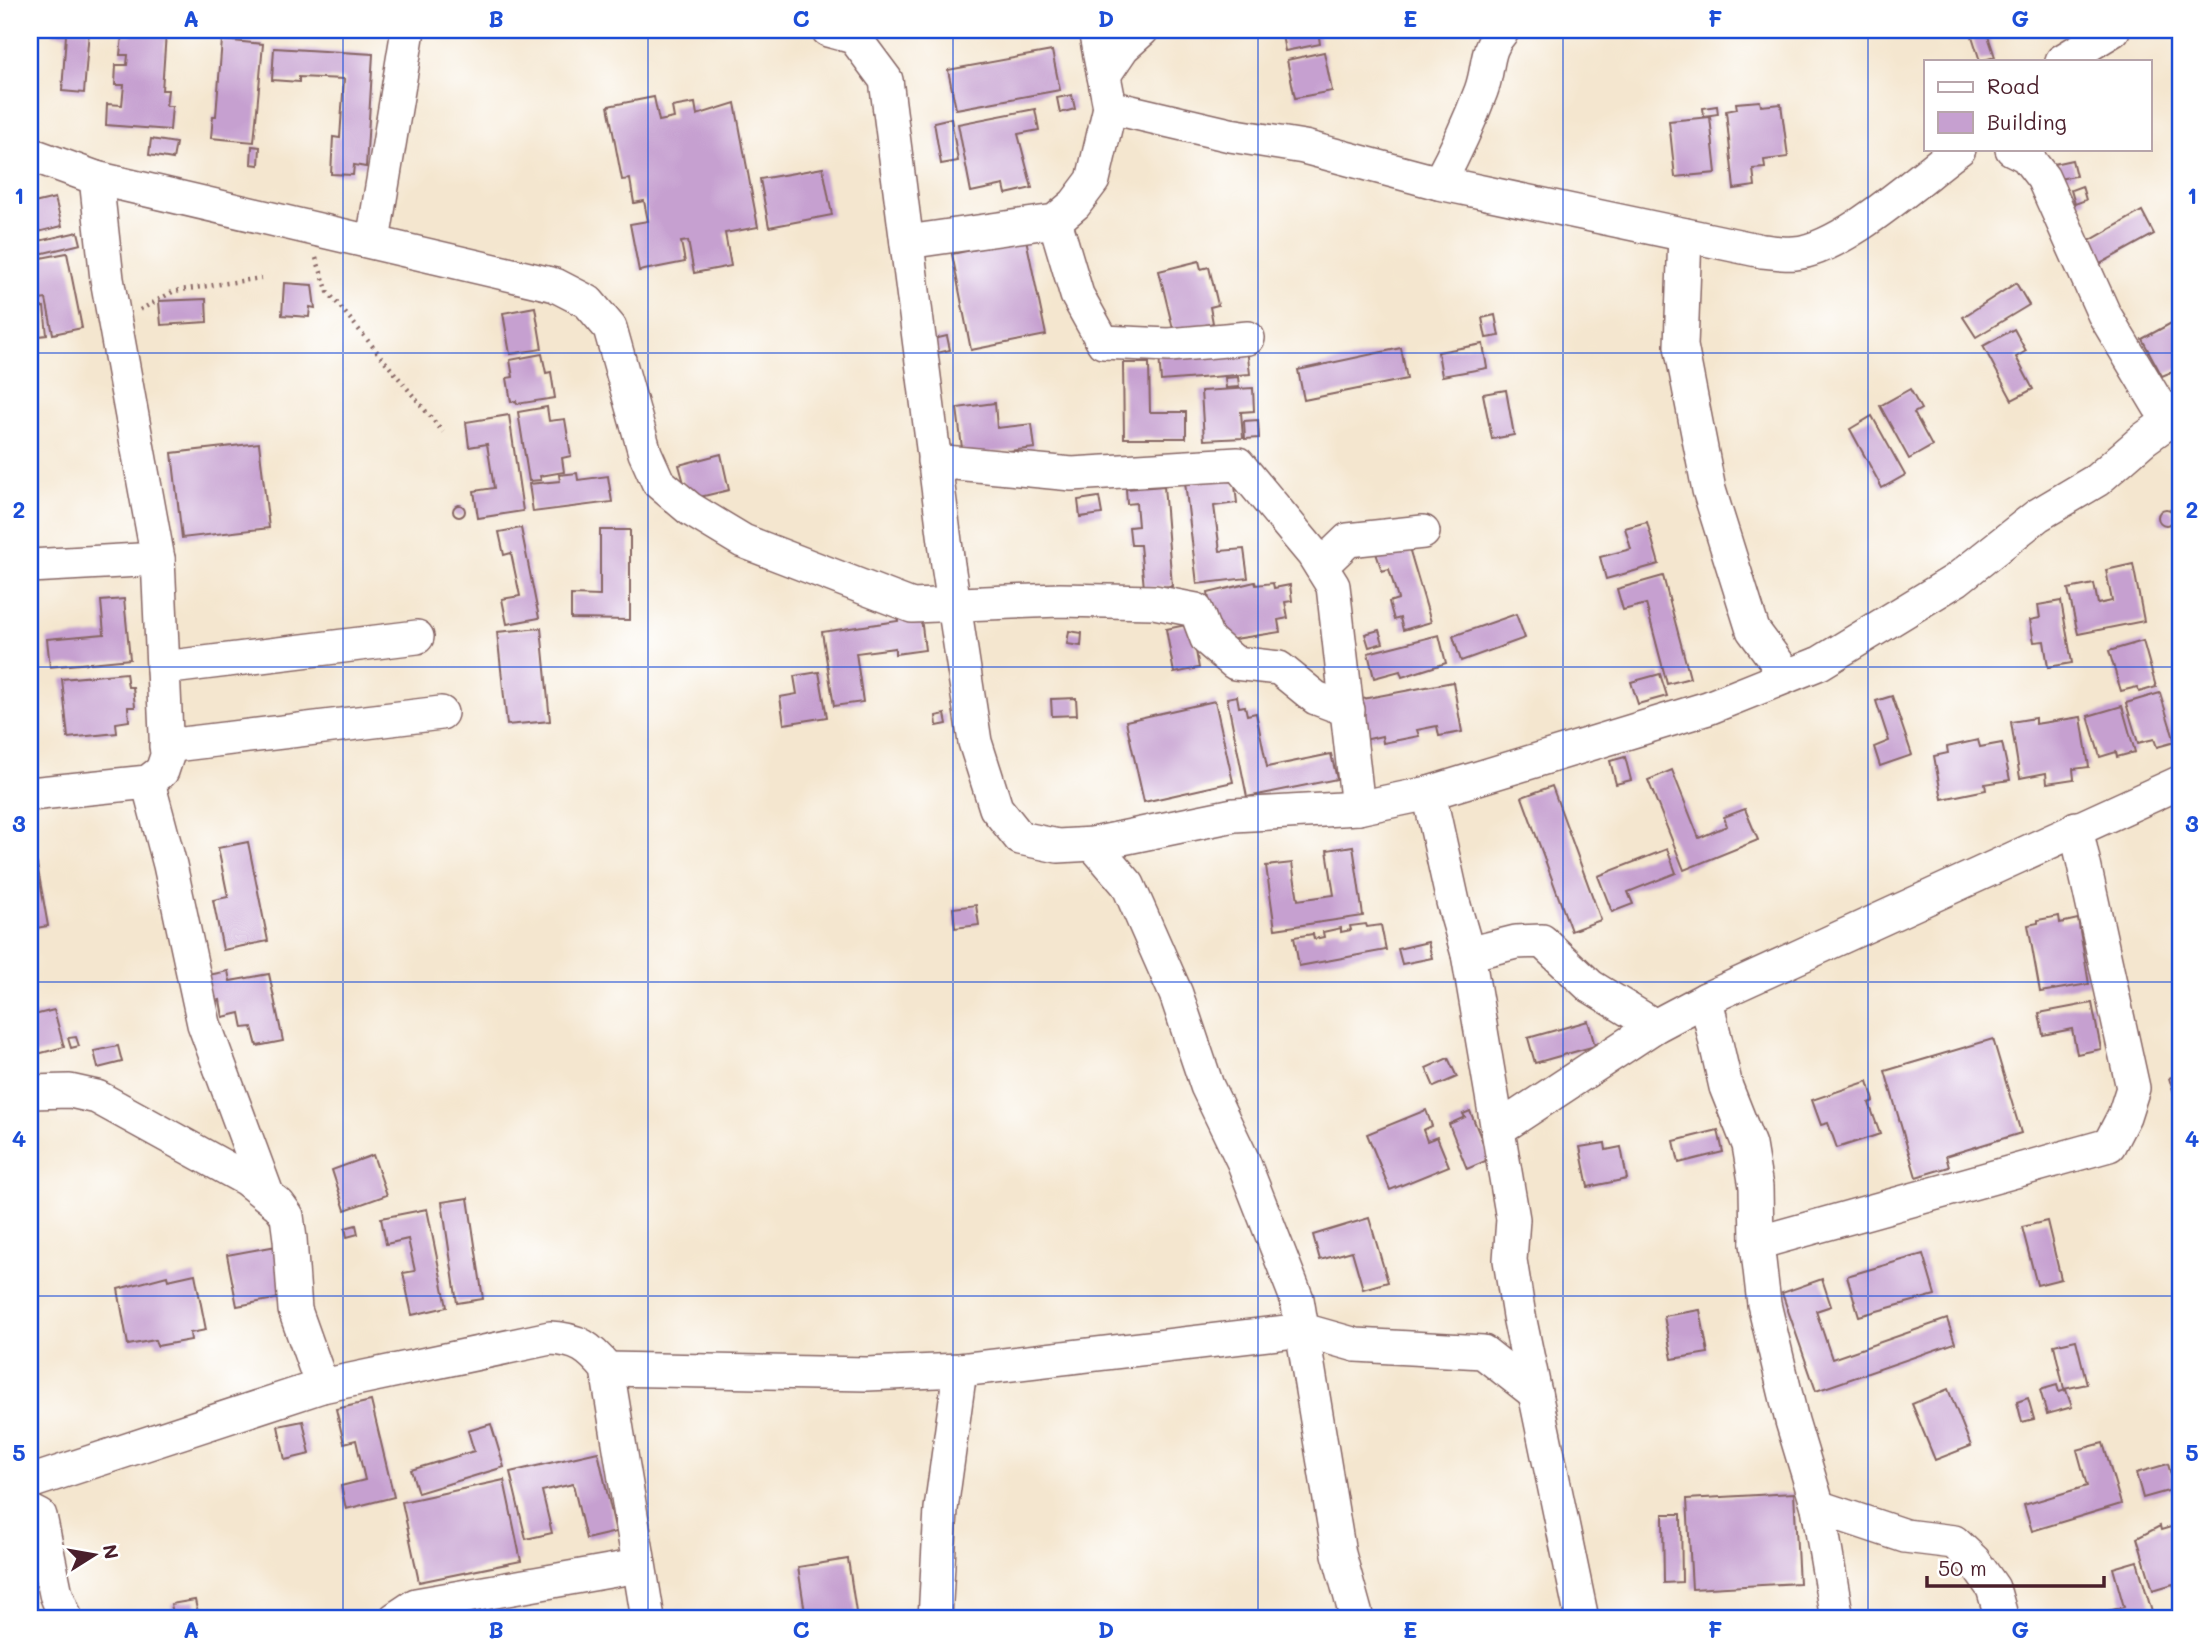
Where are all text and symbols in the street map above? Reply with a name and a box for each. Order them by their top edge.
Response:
text: A [183,3,199,33]
text: B [488,3,504,33]
text: C [792,3,810,33]
text: D [1098,3,1114,33]
text: E [1403,3,1417,33]
text: F [1708,3,1722,33]
text: G [2011,3,2029,33]
legend [1924,60,2152,150]
text: Road [1987,72,2039,99]
text: Building [1987,108,2067,135]
text: 1 [14,180,24,210]
text: 1 [2187,180,2197,210]
text: 2 [13,494,25,524]
text: 2 [2186,494,2198,524]
text: 3 [12,808,26,838]
text: 3 [2185,808,2199,838]
text: 4 [12,1123,26,1153]
text: 4 [2185,1123,2199,1153]
text: 5 [12,1437,26,1467]
text: 5 [2185,1437,2199,1467]
north arrow [60,1520,130,1590]
text: N [98,1542,125,1561]
scale bar [1927,1544,2104,1588]
text: 50 m [1938,1554,1987,1581]
text: A [183,1614,199,1644]
text: B [488,1614,504,1644]
text: C [792,1614,810,1644]
text: D [1098,1614,1114,1644]
text: E [1403,1614,1417,1644]
text: F [1708,1614,1722,1644]
text: G [2011,1614,2029,1644]

